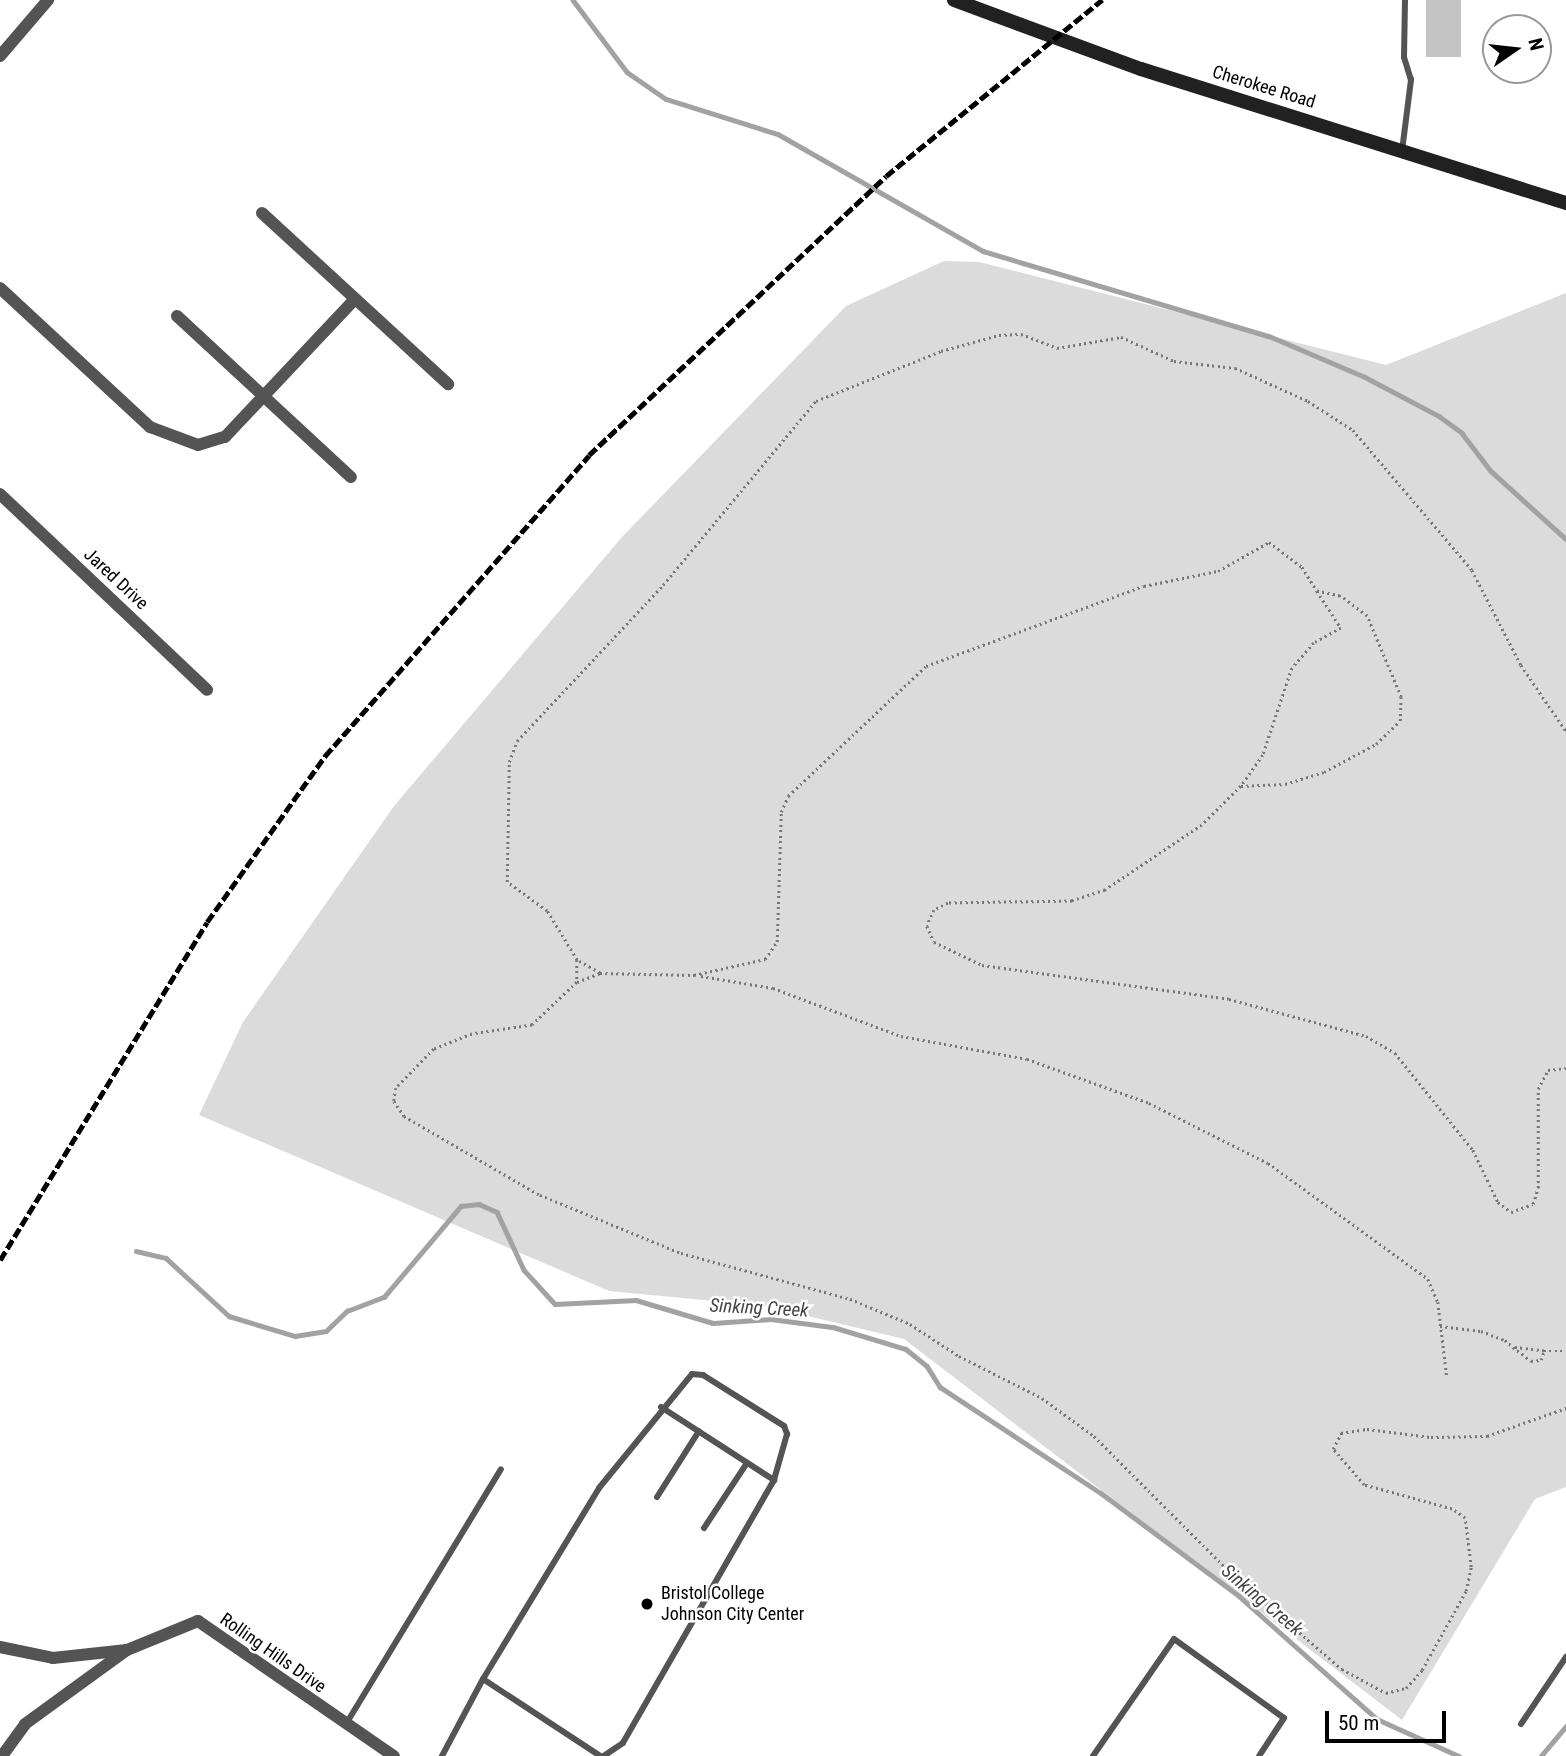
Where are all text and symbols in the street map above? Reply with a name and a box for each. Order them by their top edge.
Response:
north arrow [1482,14,1552,84]
text: N [1523,36,1548,53]
street label: Cherokee Road [1210,61,1318,113]
street label: Jared Drive [79,544,153,614]
water label: Sinking Creek [709,1294,809,1322]
water label: Sinking Creek [1217,1559,1307,1641]
place label: Bristol College Johnson City Center [661,1583,804,1626]
marker: Bristol College Johnson City Center [639,1596,655,1612]
street label: Rolling Hills Drive [216,1608,330,1698]
scale bar [1328,1696,1449,1740]
text: 50 m [1338,1711,1379,1735]

